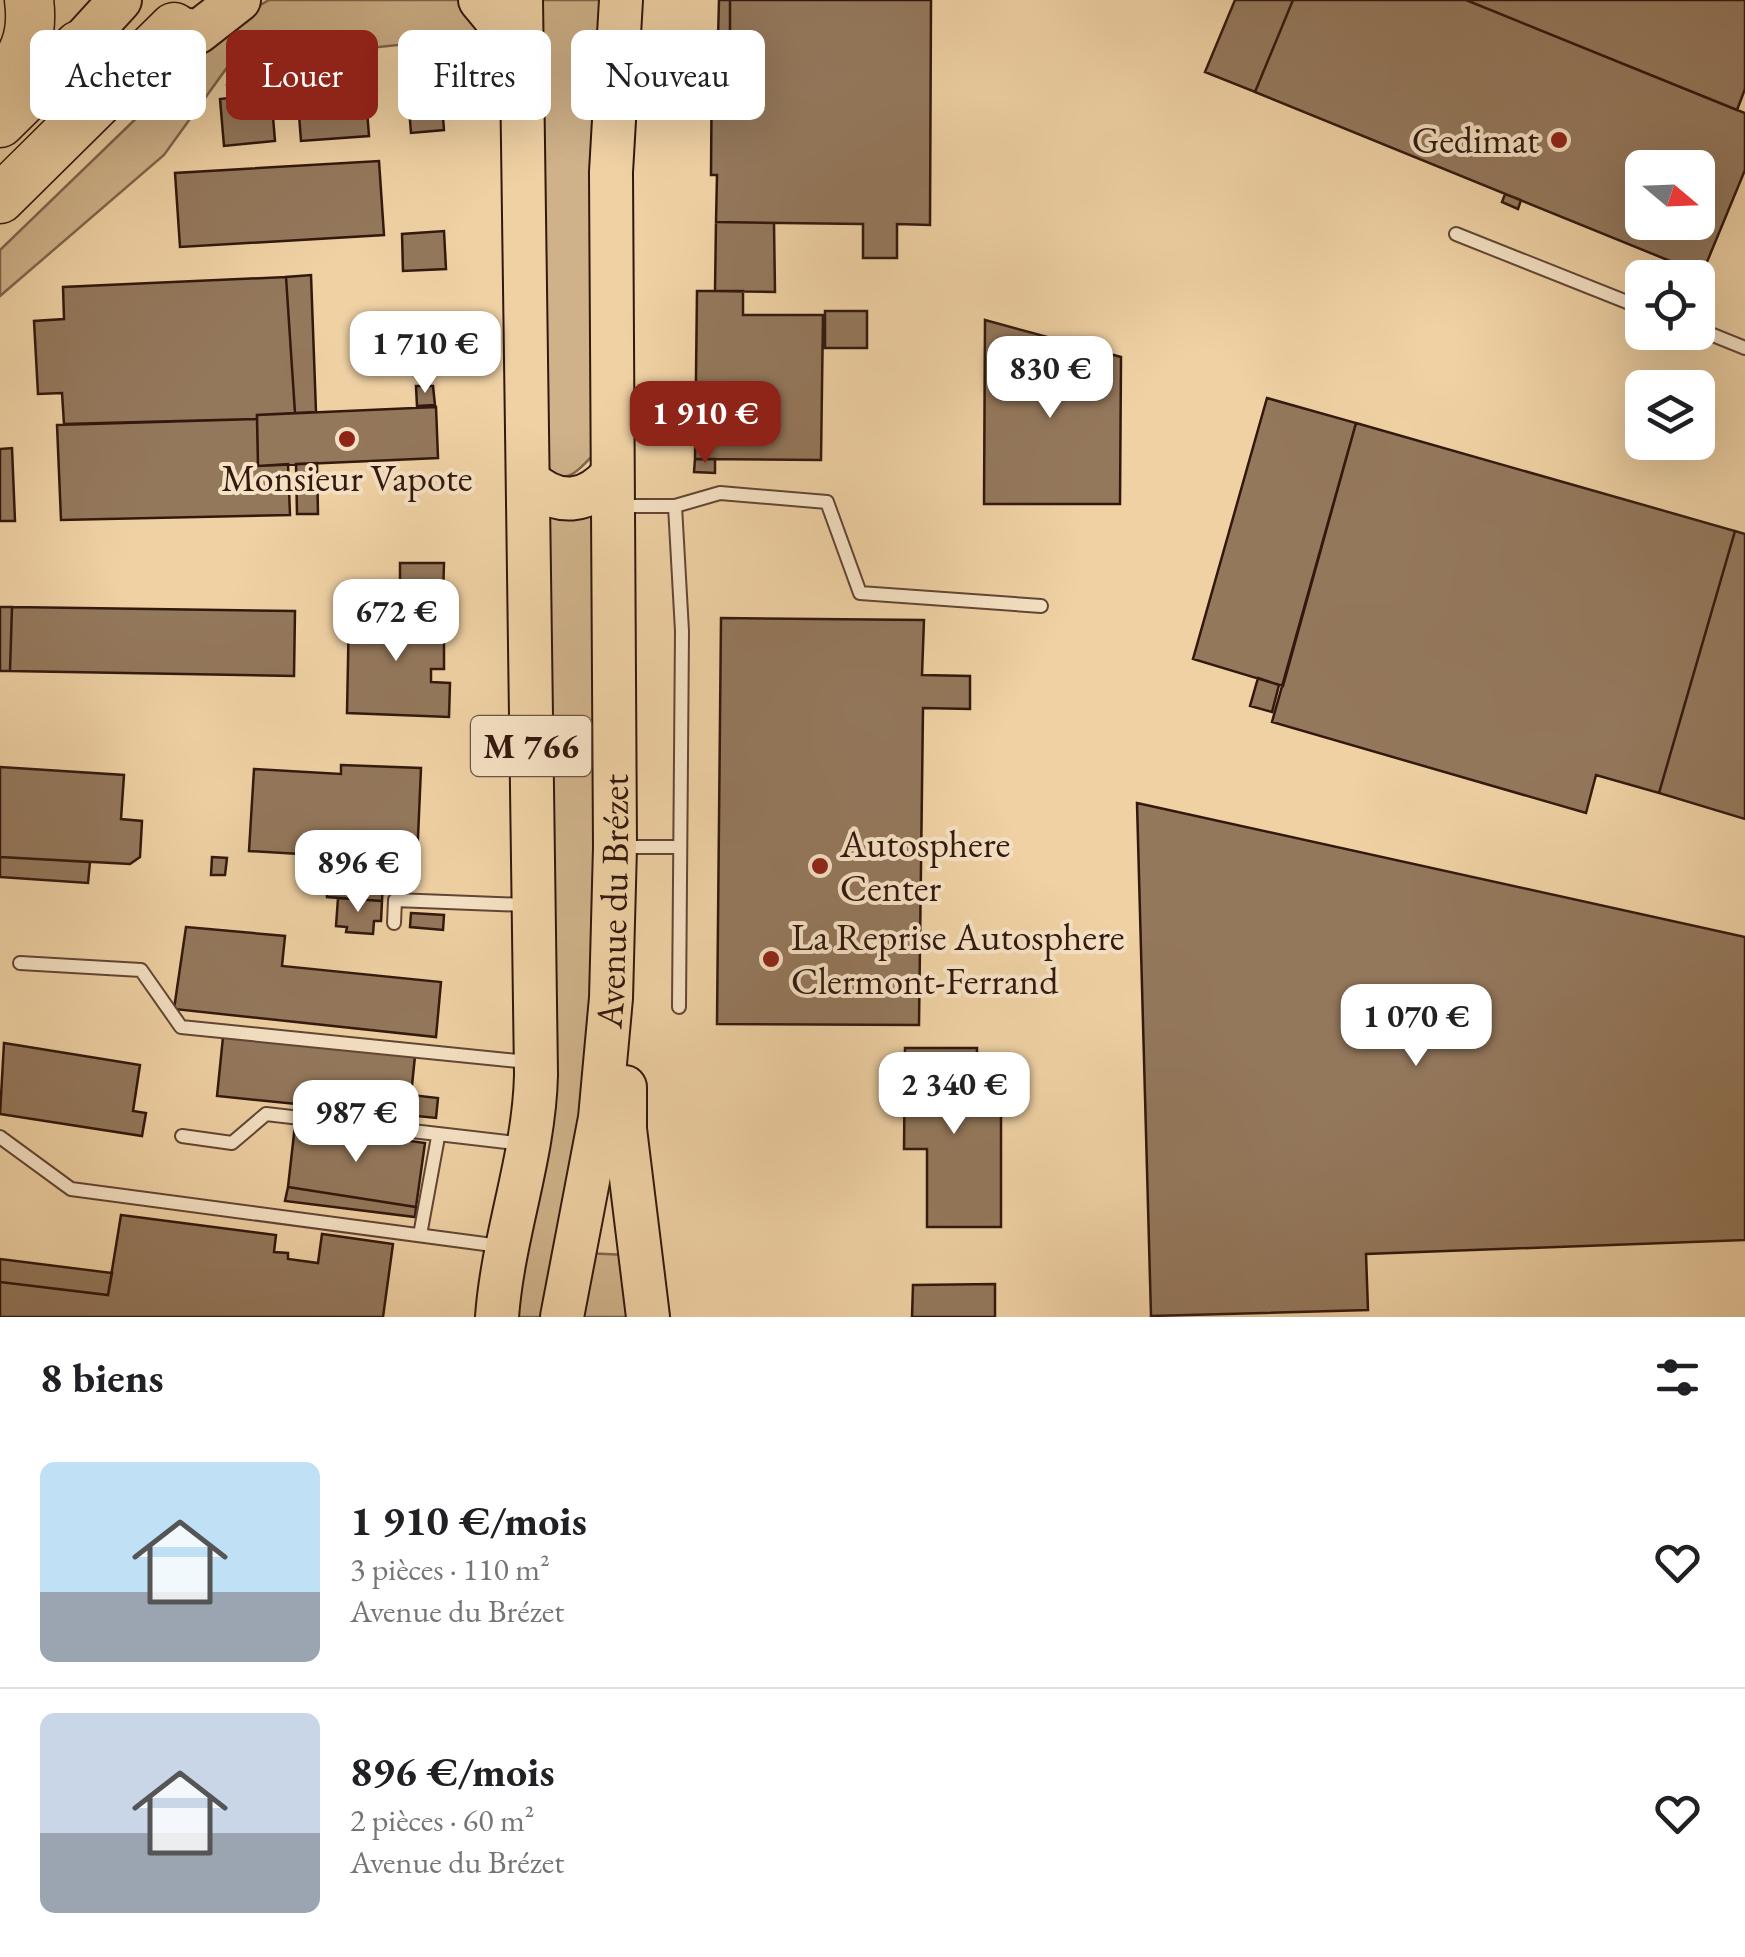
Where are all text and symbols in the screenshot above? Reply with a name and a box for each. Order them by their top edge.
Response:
chip: Acheter [30,30,206,120]
chip: Louer [226,30,378,120]
chip: Filtres [398,30,551,120]
chip: Nouveau [571,30,765,120]
place label: Gedimat [1412,115,1539,164]
marker: Gedimat [1548,129,1570,151]
north arrow [1625,150,1715,240]
map controls [1625,150,1715,460]
button: locate [1625,260,1715,350]
pin: 1 710 € [333,311,517,396]
text: 1 710 € [372,322,478,364]
pin: 830 € [980,336,1120,421]
text: 830 € [1009,347,1091,389]
button: layers [1625,370,1715,460]
pin: 1 910 € [613,381,797,466]
text: 1 910 € [652,392,758,434]
marker: Monsieur Vapote [336,428,358,450]
place label: Monsieur Vapote [221,453,473,502]
pin: 672 € [326,579,466,664]
text: 672 € [355,590,437,632]
road number: M 766 [471,716,591,776]
street label: Avenue du Brézet [583,774,639,1031]
place label: Autosphere Center [839,819,1010,912]
pin: 896 € [288,830,428,915]
text: 896 € [317,841,399,883]
marker: Autosphere Center [809,855,831,877]
place label: La Reprise Autosphere Clermont-Ferrand [791,912,1125,1005]
marker: La Reprise Autosphere Clermont-Ferrand [760,948,782,970]
pin: 1 070 € [1324,984,1508,1069]
text: 1 070 € [1363,995,1469,1037]
pin: 2 340 € [862,1052,1046,1137]
text: 2 340 € [901,1063,1007,1105]
pin: 987 € [286,1080,426,1165]
text: 987 € [315,1091,397,1133]
text: 8 biens [40,1350,164,1405]
icon: filters [1650,1350,1705,1405]
text: 1 910 €/mois [350,1493,587,1548]
icon: home [120,1502,240,1622]
icon: heart [1650,1535,1705,1590]
text: 3 pièces · 110 m² [350,1548,550,1590]
text: Avenue du Brézet [350,1590,564,1632]
text: 896 €/mois [350,1744,555,1799]
icon: home [120,1753,240,1873]
icon: heart [1650,1786,1705,1841]
text: 2 pièces · 60 m² [350,1799,534,1841]
text: Avenue du Brézet [350,1841,564,1883]

